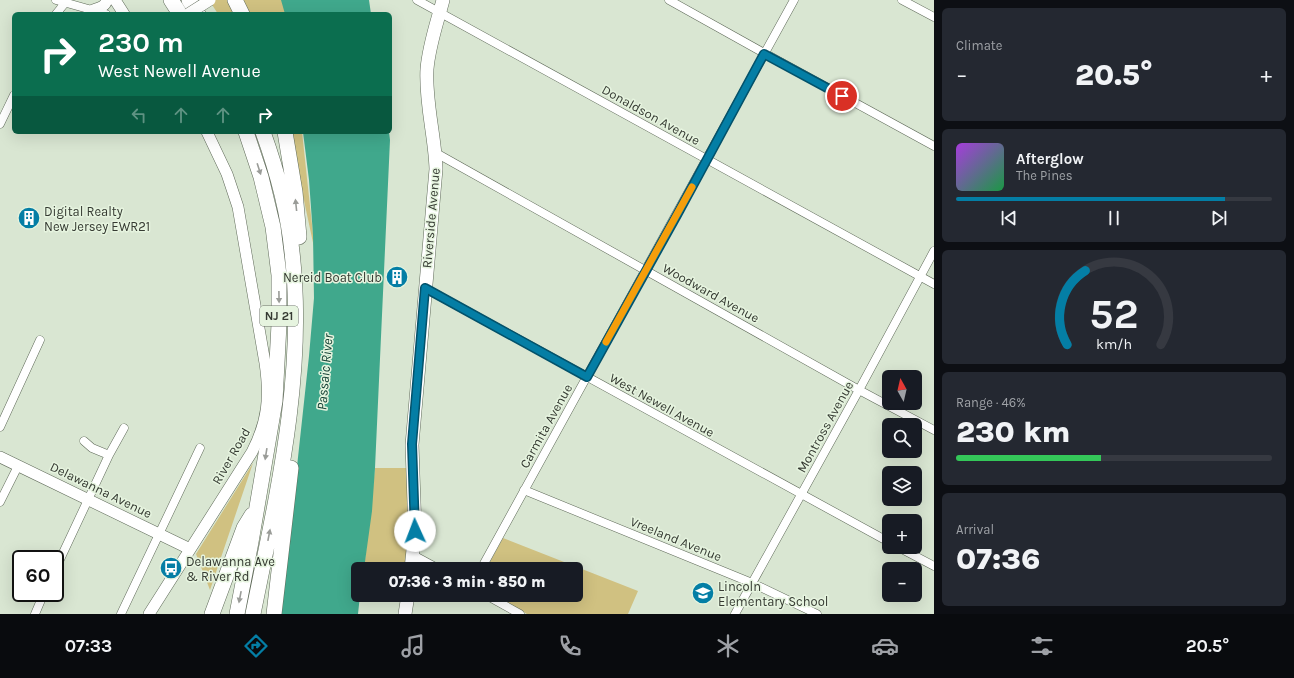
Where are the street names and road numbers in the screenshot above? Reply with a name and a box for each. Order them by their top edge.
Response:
street label: Donaldson Avenue [599,82,703,148]
street label: Riverside Avenue [419,167,443,269]
street label: Woodward Avenue [660,260,762,326]
road number: NJ 21 [260,306,298,326]
street label: West Newell Avenue [607,370,717,440]
street label: Montross Avenue [794,378,856,475]
street label: Carmita Avenue [517,381,575,471]
street label: River Road [209,425,253,487]
street label: Delawanna Avenue [48,459,155,521]
street label: Vreeland Avenue [628,514,724,564]

